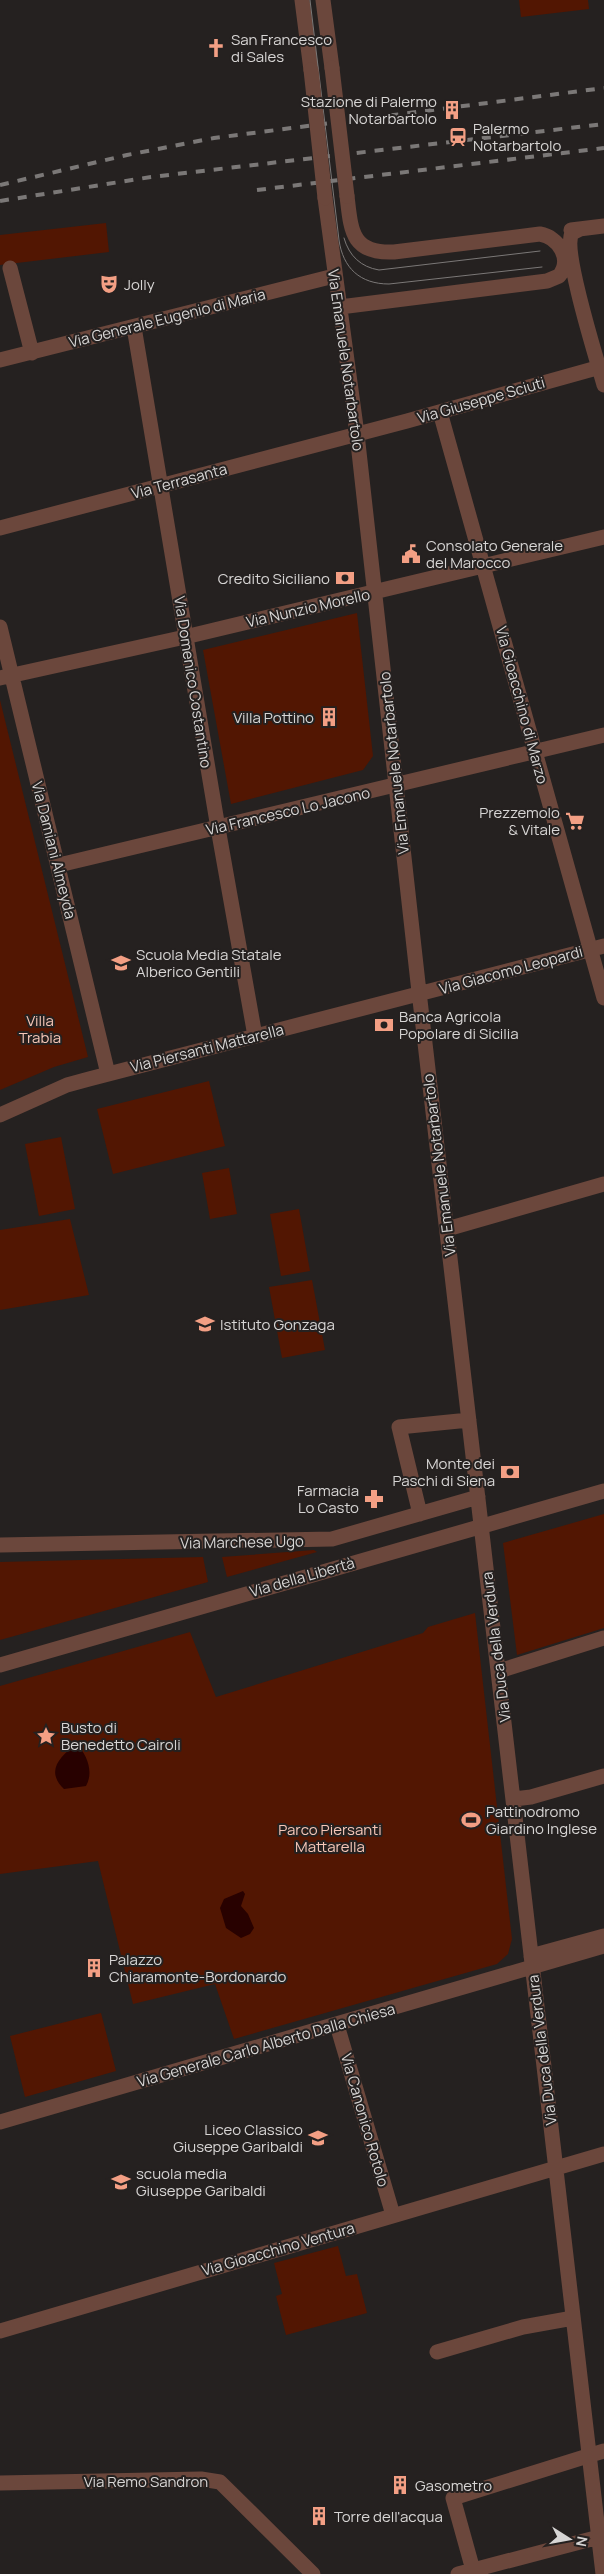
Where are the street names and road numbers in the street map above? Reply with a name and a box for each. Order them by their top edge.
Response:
street label: Via Emanuele Notarbartolo [323,268,369,452]
street label: Via Generale Eugenio di Maria [67,283,267,353]
street label: Via Giuseppe Sciuti [415,372,547,428]
street label: Via Terrasanta [129,458,229,504]
street label: Via Nunzio Morello [244,584,372,632]
street label: Via Domenico Costantino [169,594,217,770]
street label: Via Gioacchino di Marzo [491,624,553,786]
street label: Via Emanuele Notarbartolo [374,671,414,855]
street label: Via Damiani Almeyda [27,779,81,921]
street label: Via Francesco Lo Jacono [204,782,372,840]
street label: Via Giacomo Leopardi [437,941,585,999]
street label: Via Piersanti Mattarella [128,1019,286,1077]
street label: Via Emanuele Notarbartolo [417,1073,461,1257]
street label: Via Marchese Ugo [180,1530,304,1554]
street label: Via della Libertà [247,1552,357,1602]
street label: Via Duca della Verdura [476,1571,516,1723]
street label: Via Duca della Verdura [522,1974,562,2126]
street label: Via Generale Carlo Alberto Dalla Chiesa [135,1998,397,2092]
street label: Via Canonico Rotolo [336,2051,394,2189]
street label: Via Gioacchino Ventura [199,2217,357,2281]
street label: Via Remo Sandron [84,2471,208,2492]

